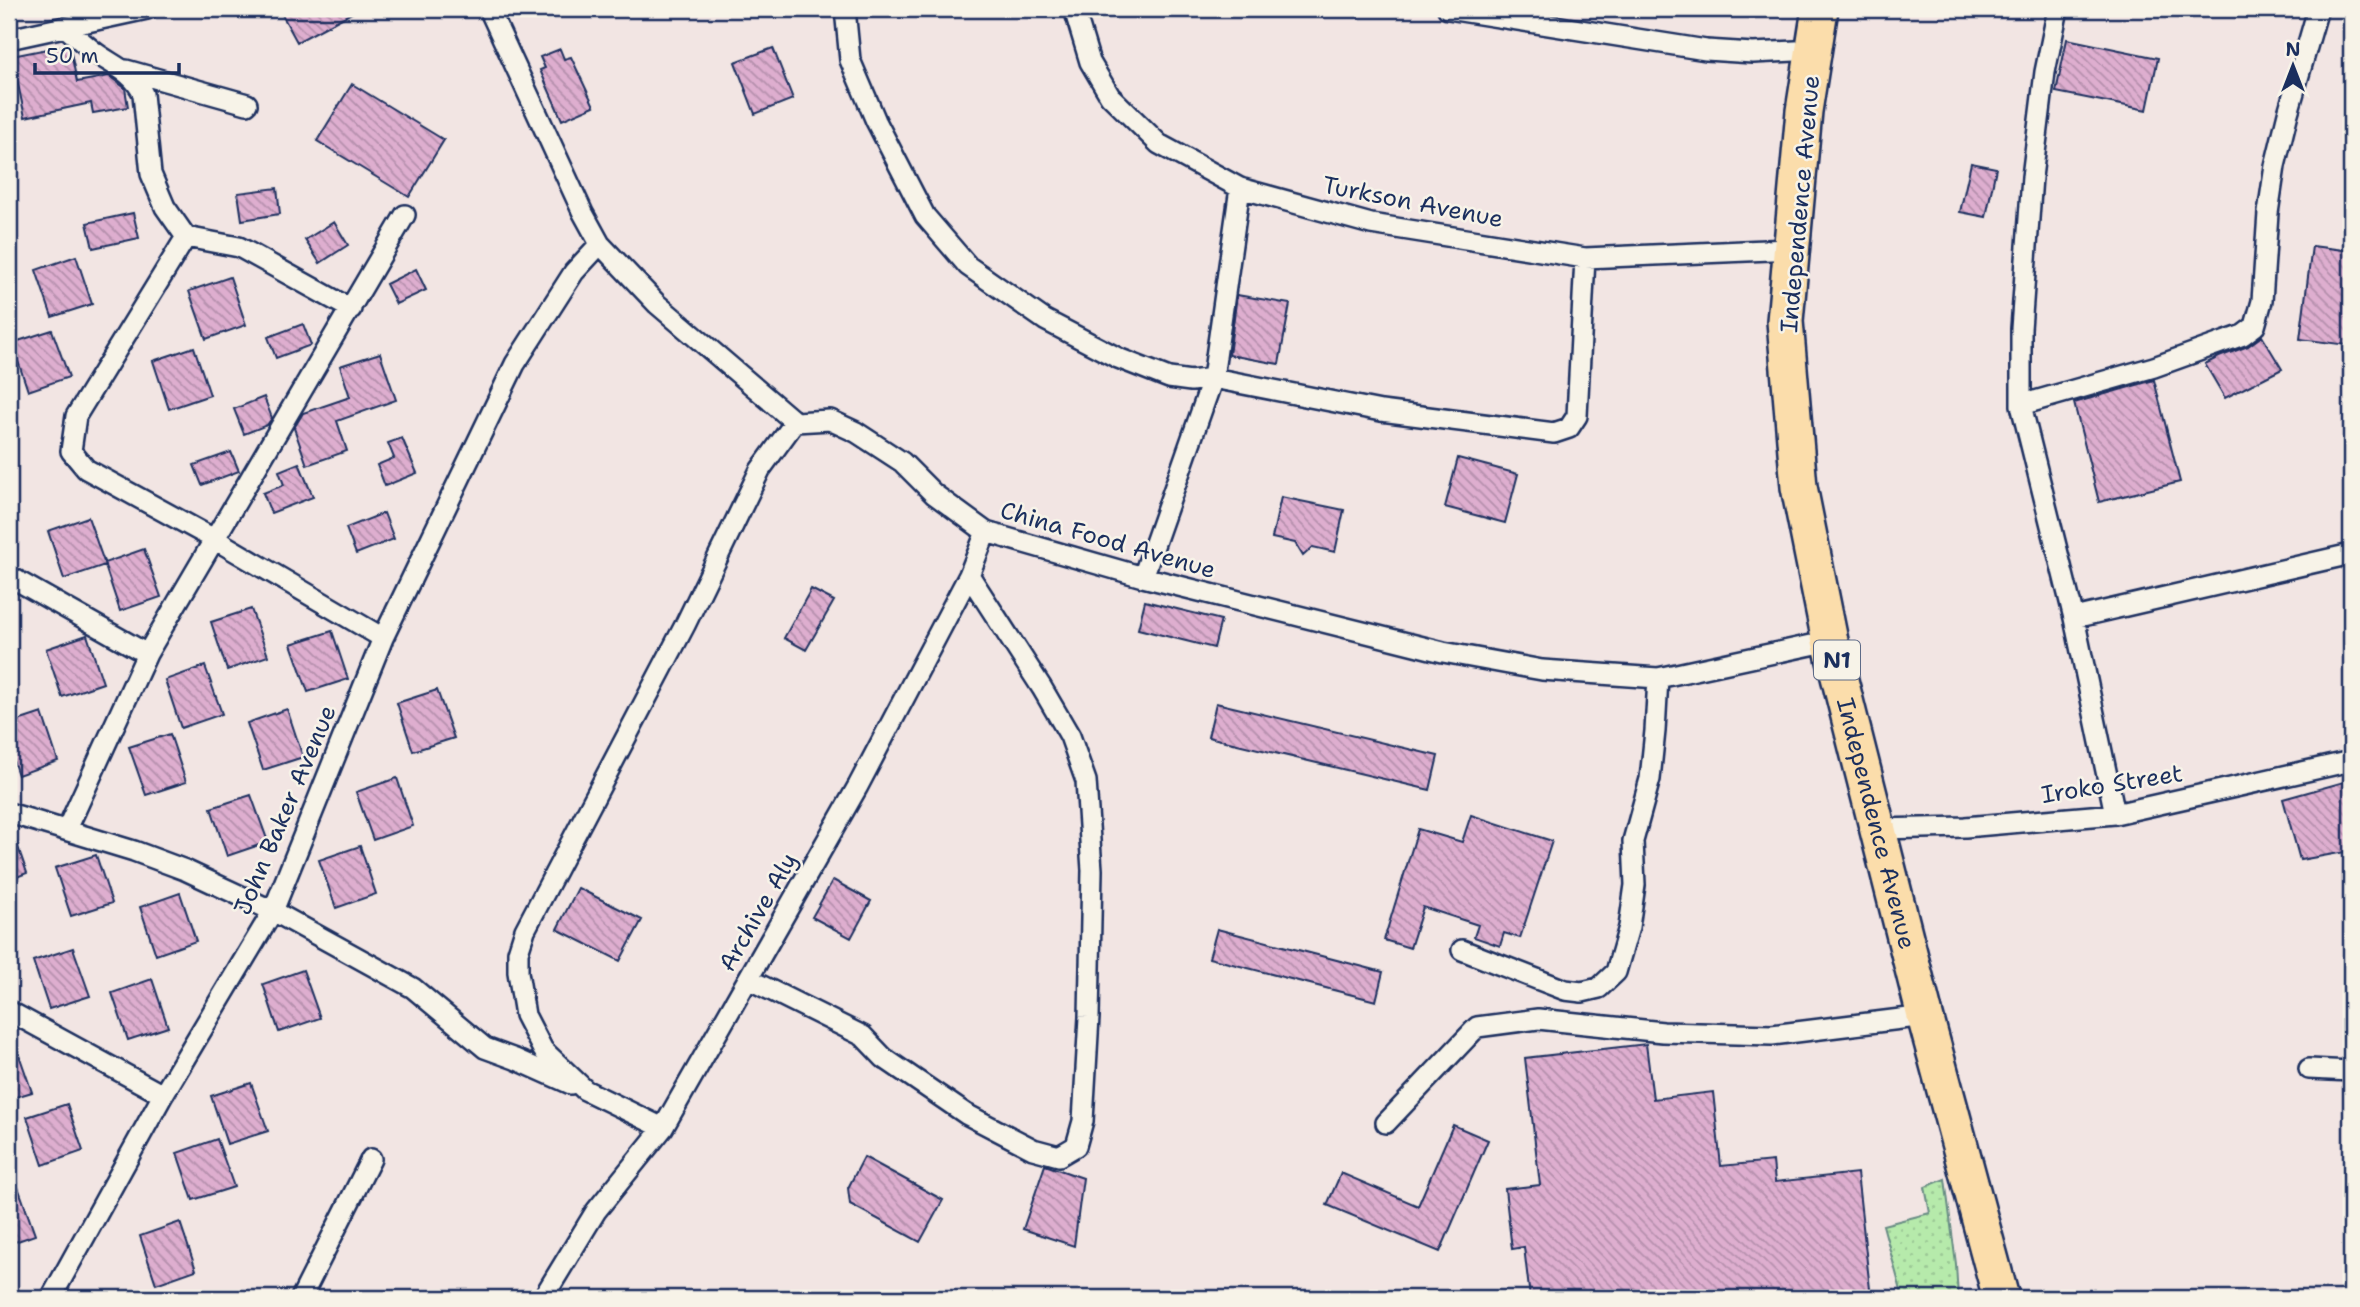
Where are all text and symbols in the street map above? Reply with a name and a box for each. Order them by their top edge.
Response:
scale bar [35,32,178,76]
north arrow [2258,32,2328,102]
text: N [2285,37,2301,62]
text: 50 m [46,42,99,70]
street label: Independence Avenue [1773,74,1827,334]
street label: Turkson Avenue [1320,169,1506,235]
street label: China Food Avenue [997,494,1219,586]
road number: N1 [1814,640,1860,680]
street label: Independence Avenue [1829,694,1923,953]
street label: John Baker Avenue [226,700,344,920]
street label: Iroko Street [2039,757,2185,811]
street label: Archive Aly [711,847,805,977]

